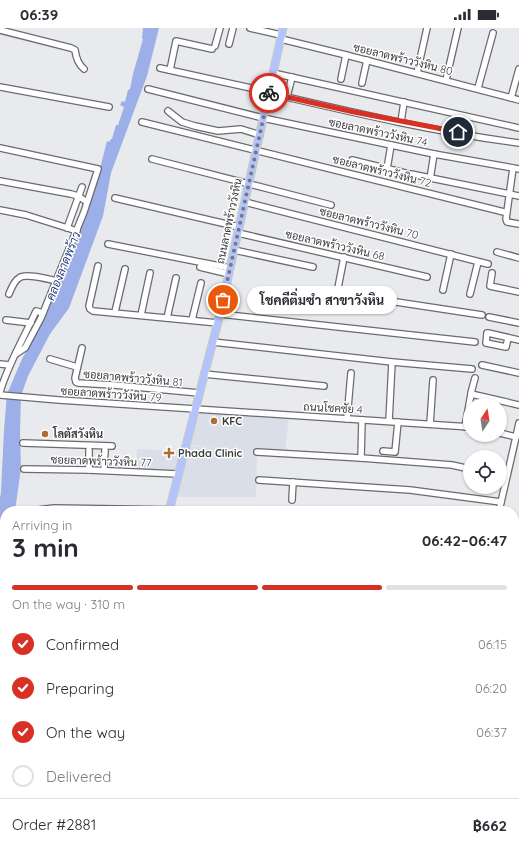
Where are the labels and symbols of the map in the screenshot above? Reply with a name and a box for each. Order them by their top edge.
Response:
street label: ซอยลาดพร้าววังหิน 80 [352,40,454,78]
courier [249,73,289,113]
street label: ซอยลาดพร้าววังหิน 74 [327,115,429,149]
pin [441,115,475,149]
street label: ซอยลาดพร้าววังหิน 72 [331,152,433,190]
street label: ถนนลาดพร้าววังหิน [213,177,245,265]
street label: ซอยลาดพร้าววังหิน 70 [318,204,420,242]
street label: ซอยลาดพร้าววังหิน 68 [284,227,386,263]
water label: คลองลาดพร้าว [42,229,84,303]
pin [206,283,240,317]
callout: โชคดีติ่มซำ สาขาวังหิน [247,286,397,314]
street label: ซอยลาดพร้าววังหิน 81 [83,367,183,389]
street label: ซอยลาดพร้าววังหิน 79 [60,383,162,405]
street label: ถนนโชคชัย 4 [303,398,363,417]
north arrow [463,398,507,442]
place label: KFC [222,414,242,428]
marker: KFC [209,416,219,426]
place label: โลตัสวังหิน [52,426,103,441]
marker: โลตัสวังหิน [40,429,50,439]
place label: Phada Clinic [178,446,242,460]
marker: Phada Clinic [163,447,175,459]
street label: ซอยลาดพร้าววังหิน 77 [50,452,152,470]

